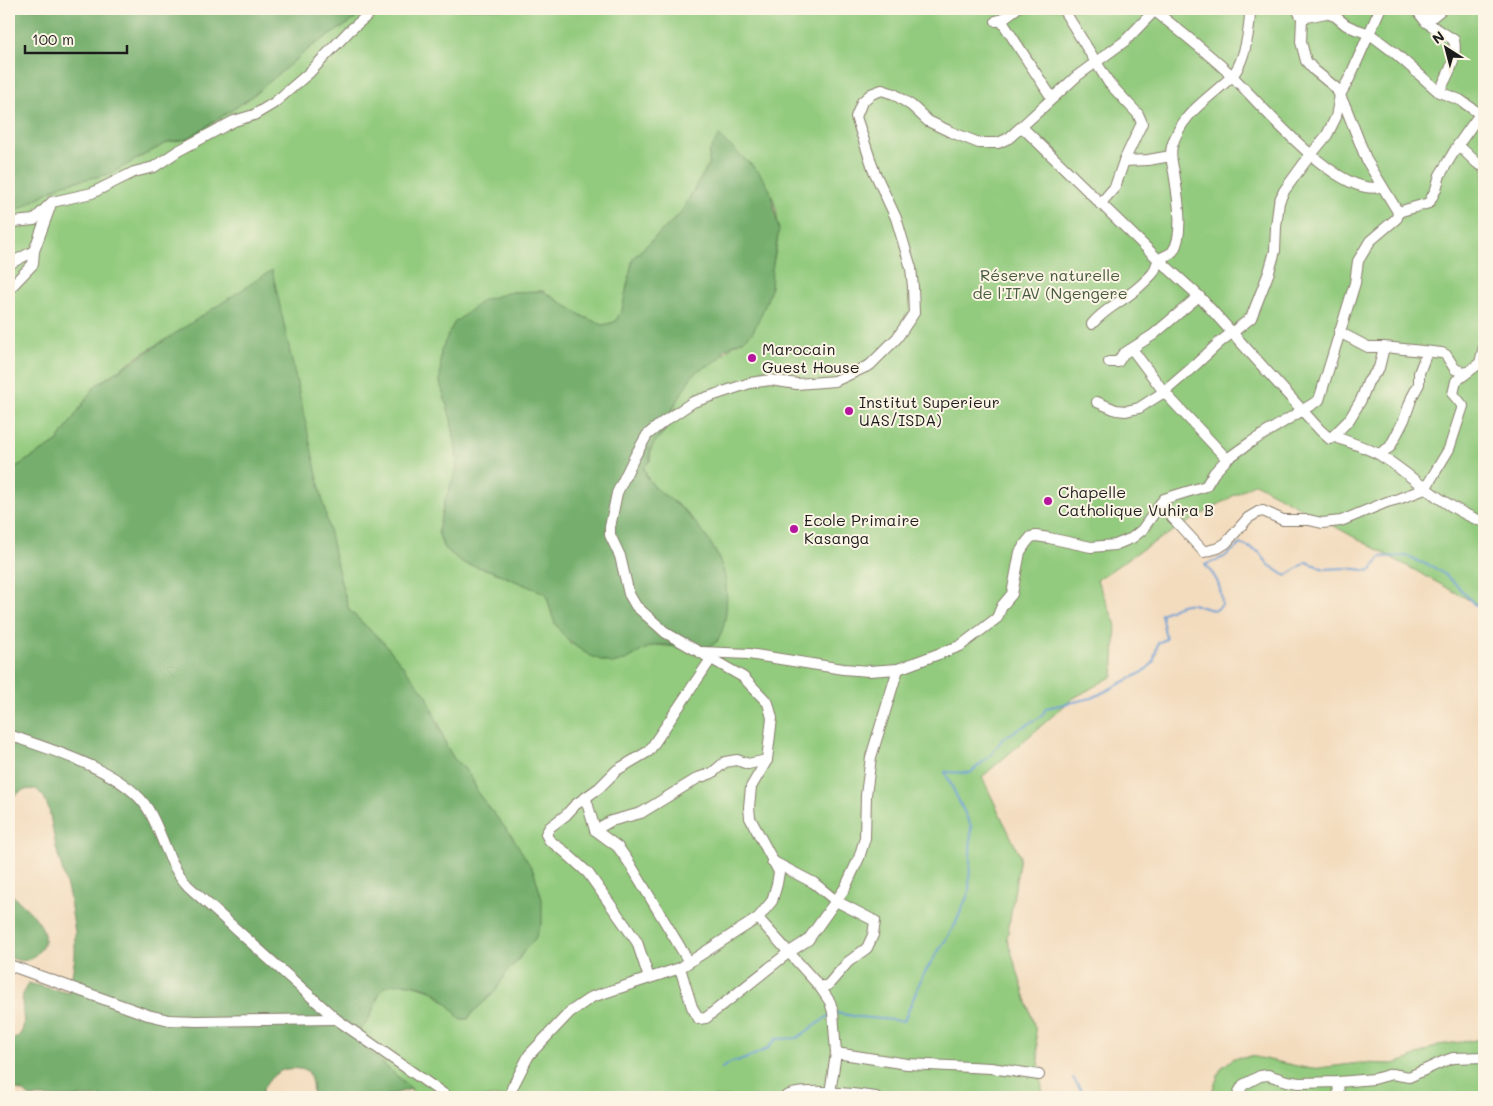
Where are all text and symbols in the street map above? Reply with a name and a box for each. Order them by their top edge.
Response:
scale bar [25,22,128,54]
north arrow [1420,22,1470,72]
text: N [1428,26,1448,48]
text: 100 m [32,29,74,49]
park label: Réserve naturelle de l'ITAV (Ngengere [972,264,1128,303]
place label: Marocain Guest House [762,338,860,377]
marker: Marocain Guest House [746,352,758,364]
place label: Institut Superieur UAS/ISDA) [859,391,1000,430]
marker: Institut Superieur UAS/ISDA) [843,405,855,417]
place label: Chapelle Catholique Vuhira B [1058,481,1214,520]
marker: Chapelle Catholique Vuhira B [1042,495,1054,507]
place label: Ecole Primaire Kasanga [804,509,919,548]
marker: Ecole Primaire Kasanga [788,523,800,535]

